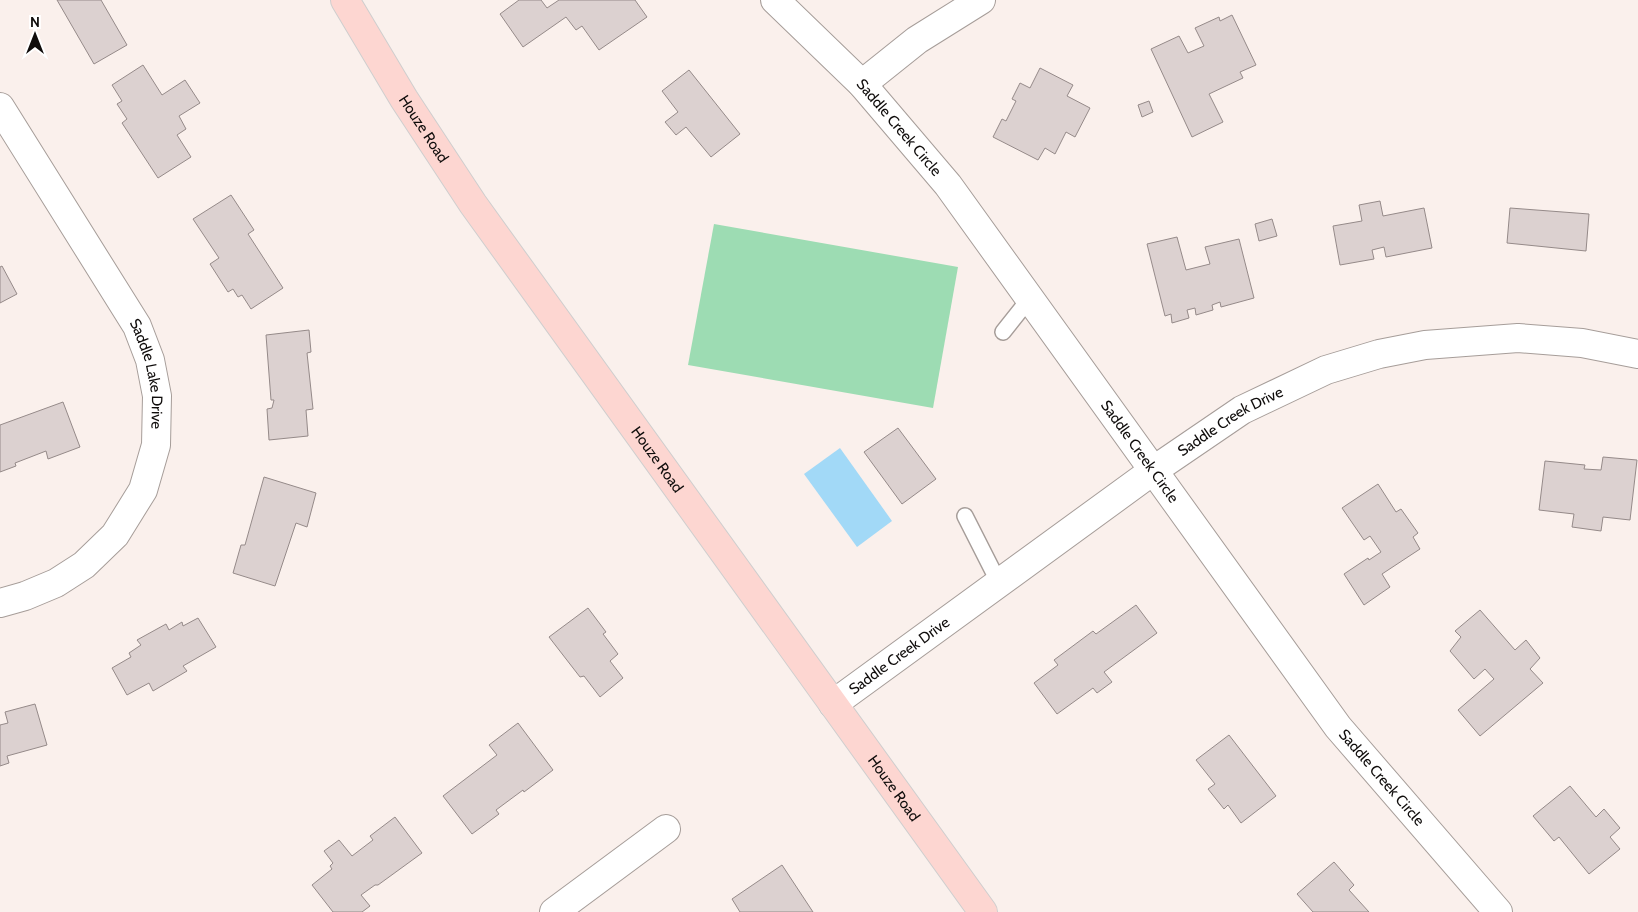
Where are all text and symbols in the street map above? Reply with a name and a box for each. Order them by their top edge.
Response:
north arrow [10,10,60,60]
text: N [30,13,40,31]
street label: Saddle Creek Circle [853,75,946,180]
street label: Houze Road [395,92,452,166]
street label: Saddle Lake Drive [126,315,166,430]
street label: Saddle Creek Drive [1174,383,1286,460]
street label: Saddle Creek Circle [1097,397,1183,506]
street label: Houze Road [627,423,687,496]
street label: Saddle Creek Drive [845,613,953,698]
street label: Saddle Creek Circle [1335,726,1428,830]
street label: Houze Road [864,752,924,825]

